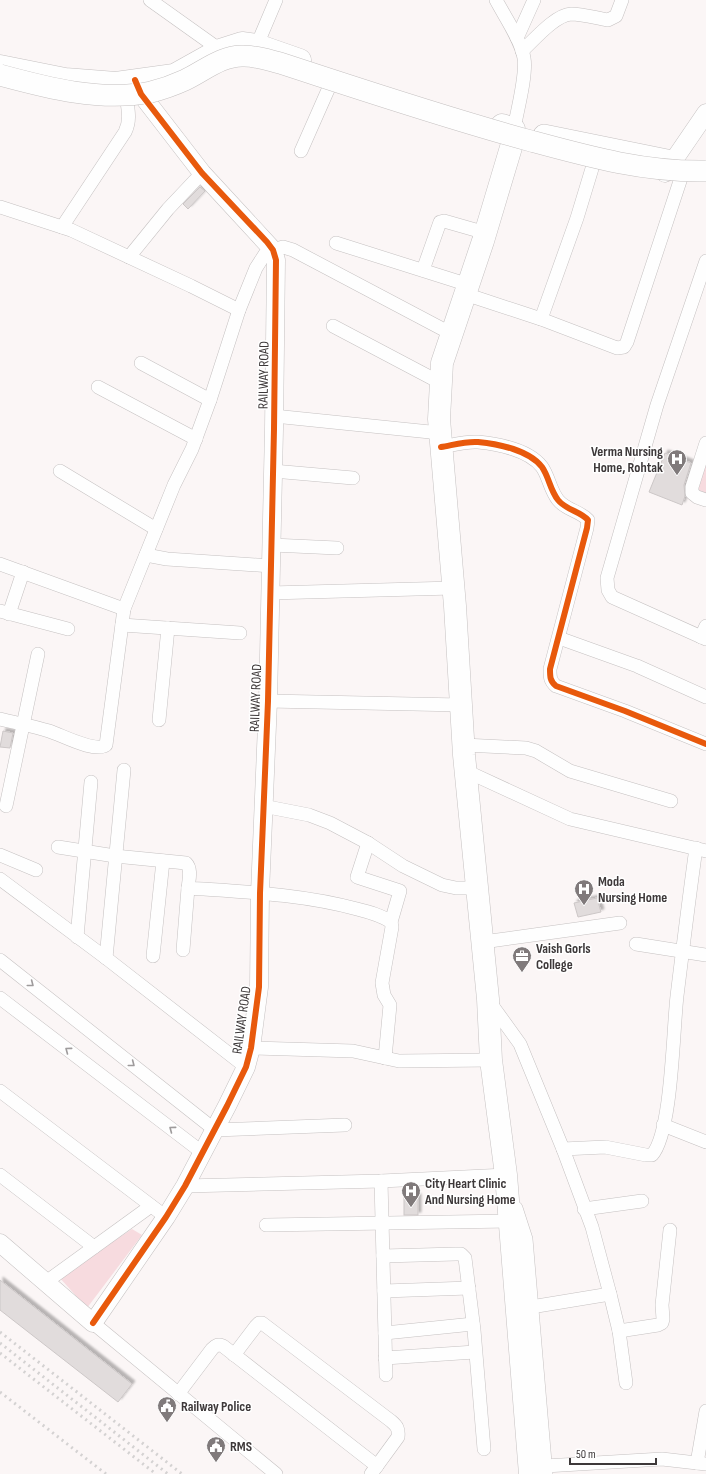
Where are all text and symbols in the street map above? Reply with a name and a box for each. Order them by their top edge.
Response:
street label: RAILWAY ROAD [254,341,273,409]
place label: Verma Nursing Home, Rohtak [591,443,663,476]
hospital icon: Verma Nursing Home, Rohtak [666,448,688,476]
street label: RAILWAY ROAD [246,664,265,732]
place label: Moda Nursing Home [598,873,667,906]
hospital icon: Moda Nursing Home [573,878,595,906]
place label: Vaish Gorls College [536,940,591,973]
office icon: Vaish Gorls College [511,945,533,973]
one-way arrow [26,979,33,986]
street label: RAILWAY ROAD [228,985,255,1055]
one-way arrow [66,1048,73,1055]
one-way arrow [128,1060,135,1067]
one-way arrow [169,1127,176,1134]
place label: City Heart Clinic And Nursing Home [424,1175,516,1208]
hospital icon: City Heart Clinic And Nursing Home [400,1180,422,1208]
public building icon: Railway Police [156,1395,178,1423]
place label: Railway Police [181,1398,251,1415]
public building icon: RMS [205,1435,227,1463]
place label: RMS [230,1438,252,1455]
scale bar [570,1440,656,1466]
text: 50 m [576,1447,596,1462]

